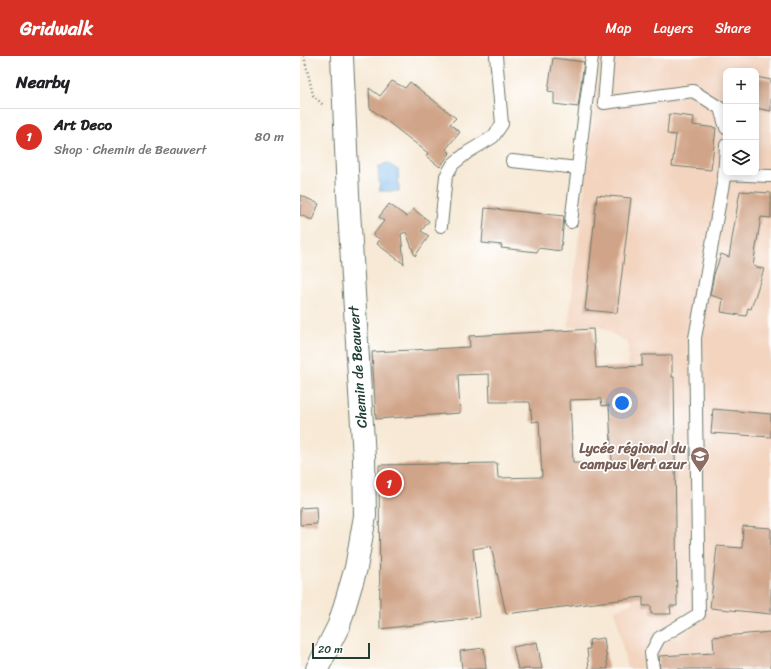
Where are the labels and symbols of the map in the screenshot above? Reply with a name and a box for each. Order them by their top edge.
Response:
street label: Chemin de Beauvert [341,304,375,429]
your location [612,393,632,413]
place label: Lycée régional du campus Vert azur [579,436,687,477]
school or university icon: Lycée régional du campus Vert azur [689,445,711,473]
pin: 1 [376,468,402,498]
scale bar [312,641,370,660]

